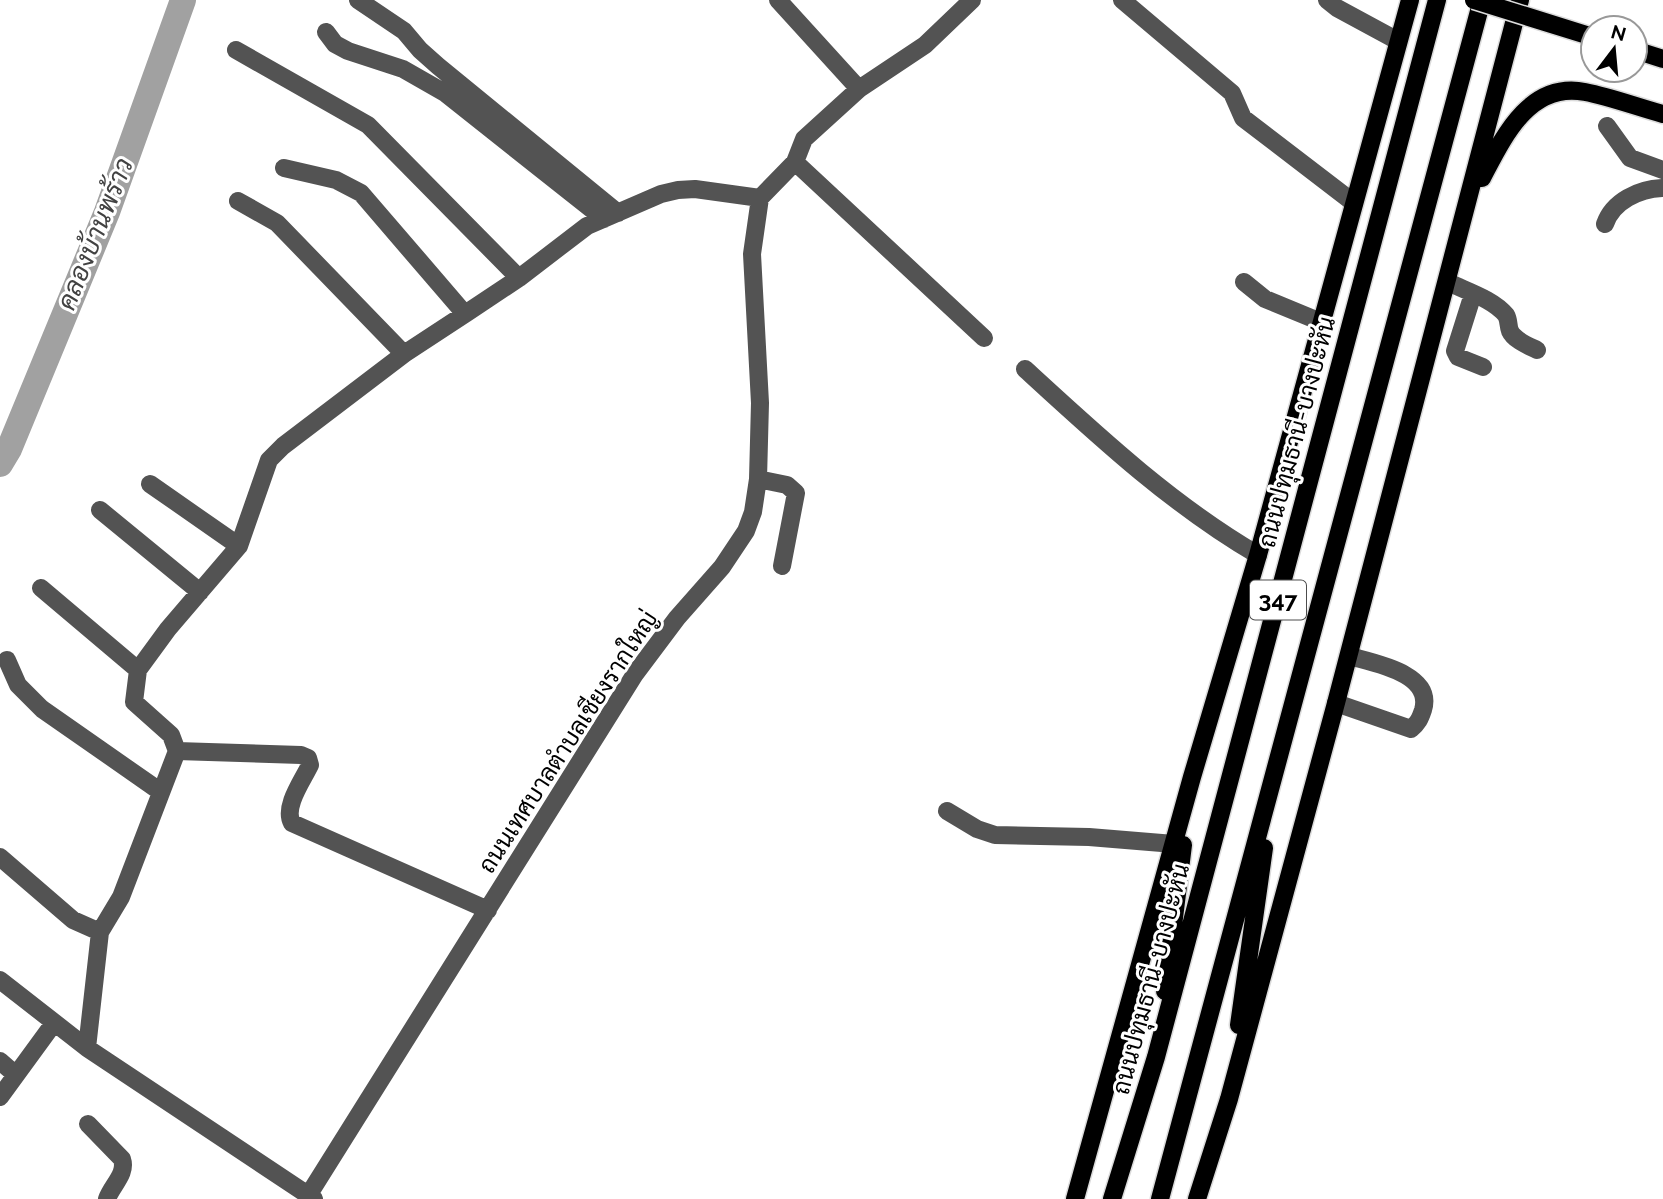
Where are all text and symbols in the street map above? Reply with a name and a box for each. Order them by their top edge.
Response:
north arrow [1579,14,1649,84]
text: N [1609,20,1629,45]
water label: คลองบ้านพร้าว [50,153,139,314]
street label: ถนนปทุมธานี-บางปะหัน [1252,313,1343,551]
road number: 347 [1250,580,1306,620]
street label: ถนนเทศบาลตำบลเชียงรากใหญ่ [471,605,663,878]
street label: ถนนปทุมธานี-บางปะหัน [1106,860,1197,1098]

